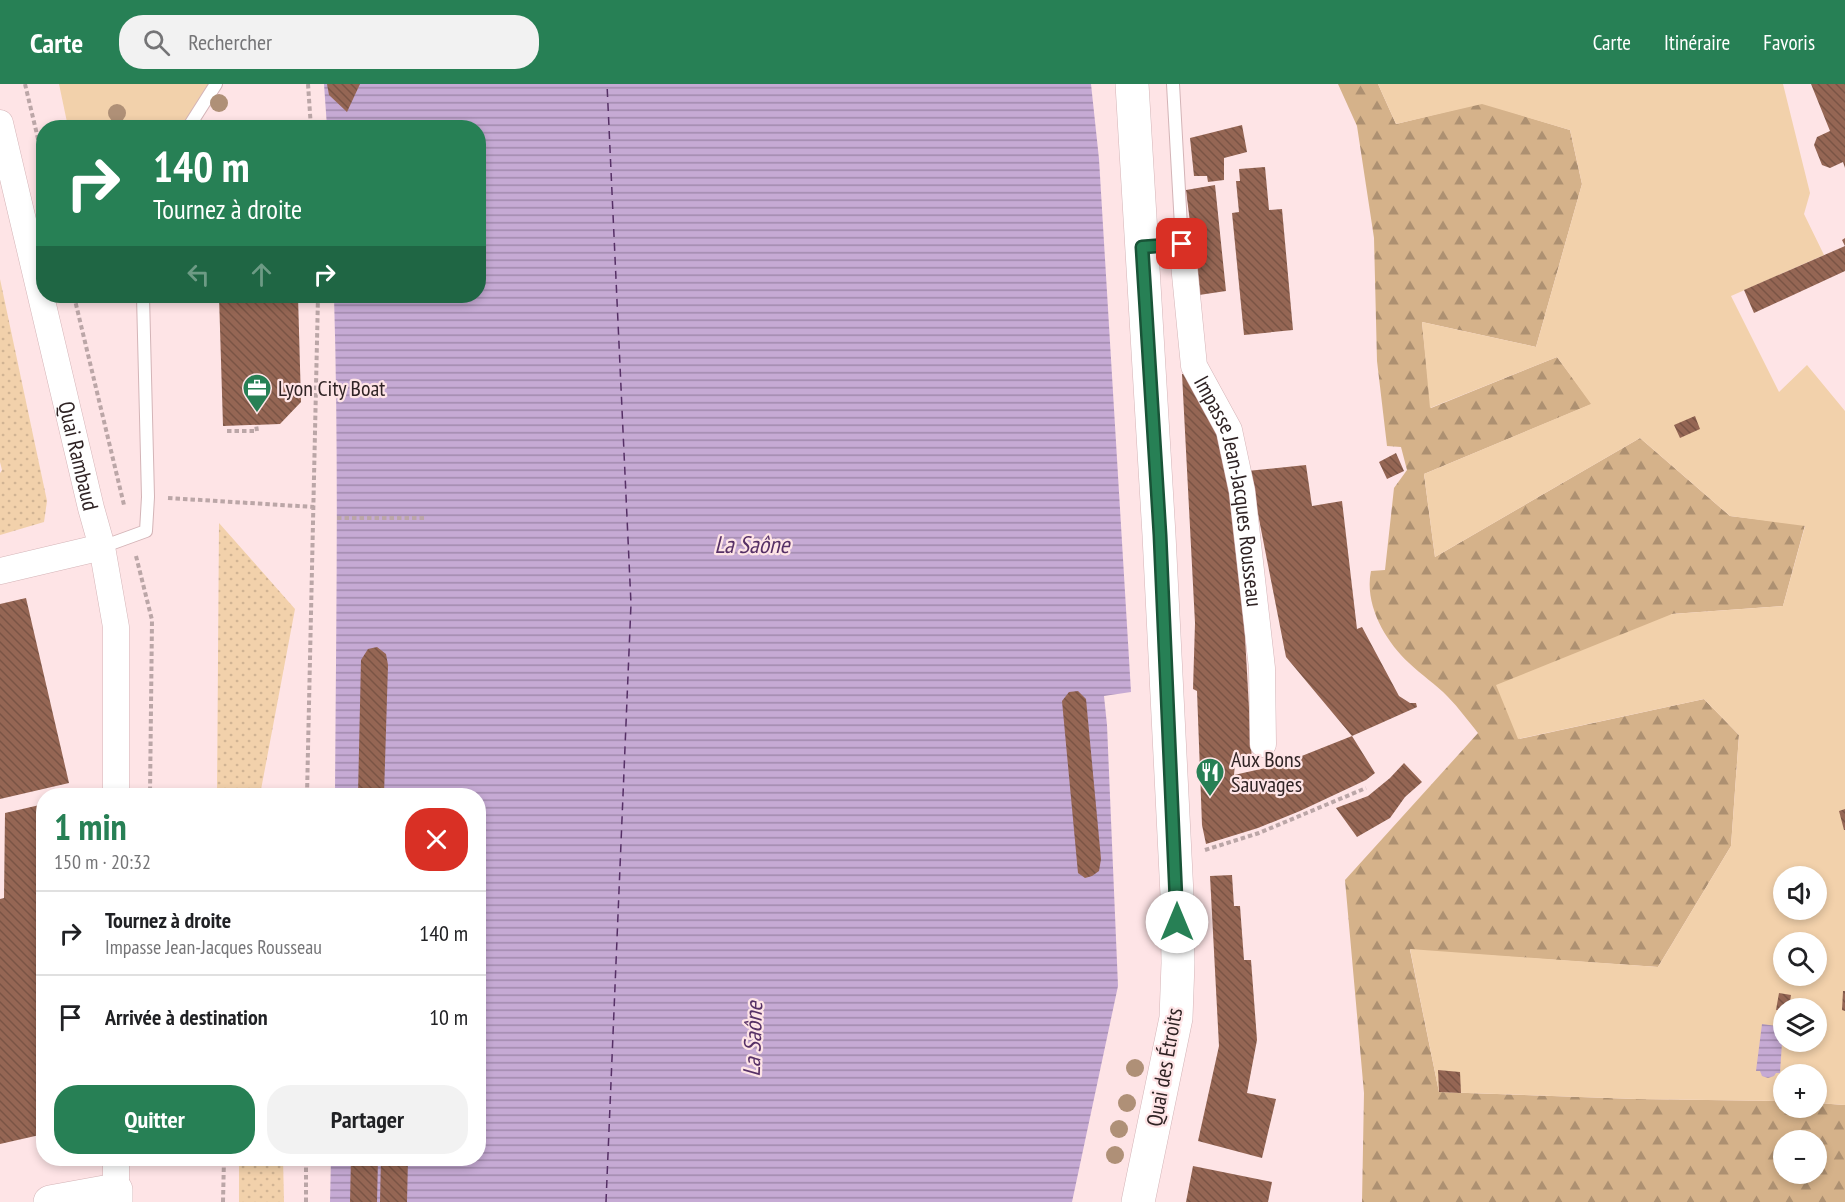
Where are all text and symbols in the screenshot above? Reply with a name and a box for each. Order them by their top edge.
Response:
search box [119,15,539,69]
text: Carte [30,24,83,61]
icon: search [140,26,173,59]
text: Rechercher [188,28,272,56]
text: Carte [1593,29,1631,56]
text: Itinéraire [1664,29,1730,56]
text: Favoris [1763,29,1815,56]
text: 140 m [153,139,250,194]
icon: right [54,144,132,222]
text: Tournez à droite [153,192,302,226]
pin [1156,218,1207,269]
icon: arrive [1165,227,1198,260]
icon: left [182,258,215,291]
icon: ahead [245,258,278,291]
icon: right [308,258,341,291]
street label: Impasse Jean-Jacques Rousseau [1188,371,1269,608]
office icon: Lyon City Boat [241,372,273,414]
place label: Lyon City Boat [278,374,385,402]
street label: Quai Rambaud [52,399,105,513]
water label: La Saône [715,529,792,560]
place label: Aux Bons Sauvages [1231,745,1302,798]
restaurant icon: Aux Bons Sauvages [1194,756,1226,798]
text: 1 min [54,803,127,850]
button: close [405,808,468,871]
text: 150 m · 20:32 [54,849,151,875]
map controls [1773,866,1827,1184]
button: sound [1773,866,1827,920]
position arrow [1145,890,1209,954]
text: Tournez à droite [105,906,231,934]
icon: right [54,917,87,950]
text: 140 m [419,919,468,947]
button: search [1773,932,1827,986]
text: Impasse Jean-Jacques Rousseau [105,934,322,960]
button: layers [1773,998,1827,1052]
water label: La Saône [736,999,769,1077]
icon: arrive [54,1001,87,1034]
text: Arrivée à destination [105,1003,268,1031]
text: 10 m [429,1003,468,1031]
street label: Quai des Étroits [1140,1006,1188,1128]
button: + [1773,1064,1827,1118]
button: Quitter [54,1085,255,1154]
button: Partager [267,1085,468,1154]
button: − [1773,1130,1827,1184]

